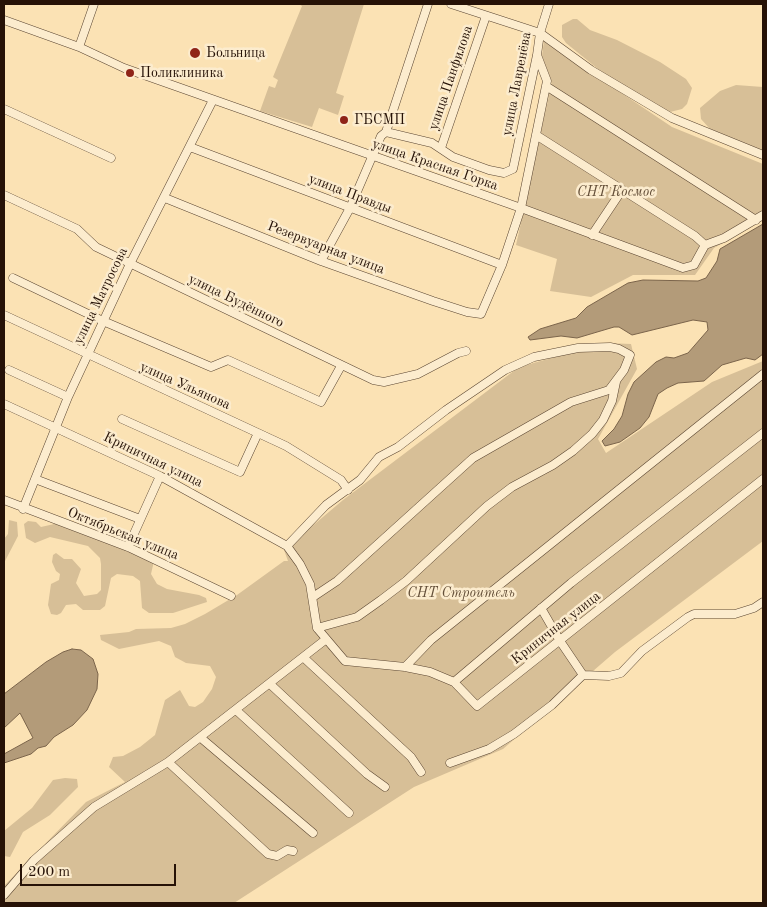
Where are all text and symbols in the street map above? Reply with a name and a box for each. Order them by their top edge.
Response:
street label: улица Панфилова [425,23,477,133]
street label: улица Лавренёва [499,31,535,137]
place label: Больница [206,45,265,61]
marker: Больница [188,46,202,60]
place label: Поликлиника [140,65,223,81]
marker: Поликлиника [124,67,136,79]
place label: ГБСМП [354,112,405,128]
marker: ГБСМП [338,114,350,126]
street label: улица Красная Горка [370,136,500,194]
street label: улица Правды [306,170,394,218]
park label: СНТ Космос [577,184,655,200]
street label: Резервуарная улица [265,218,387,278]
street label: улица Матросова [70,245,132,347]
street label: улица Будённого [185,271,287,331]
street label: улица Ульянова [137,358,233,414]
street label: Криничная улица [100,429,206,491]
street label: Октябрьская улица [65,504,181,564]
park label: СНТ Строитель [407,585,515,601]
street label: Криничная улица [508,588,604,668]
scale bar [22,854,179,886]
text: 200 m [28,865,70,880]

